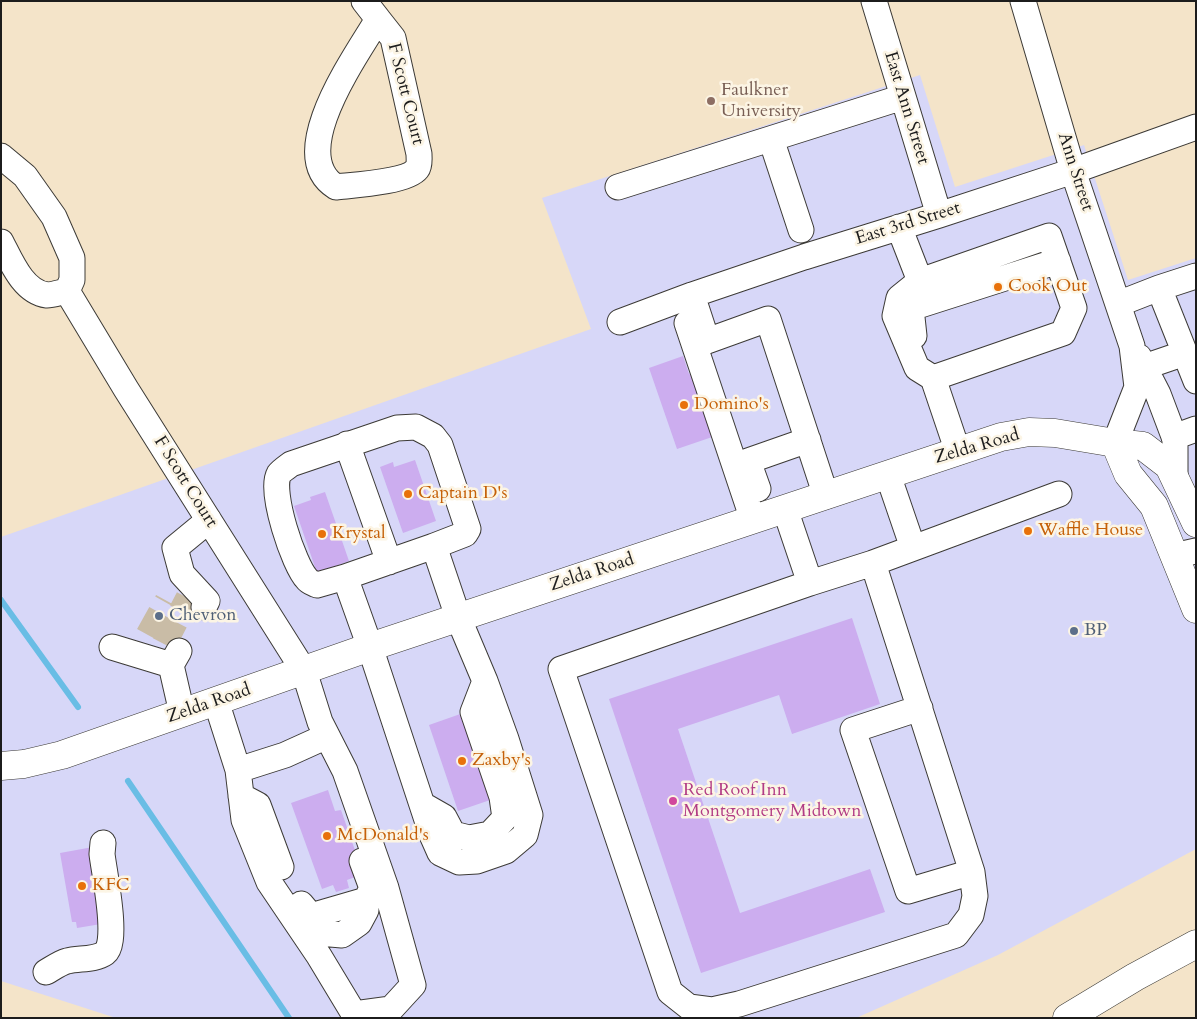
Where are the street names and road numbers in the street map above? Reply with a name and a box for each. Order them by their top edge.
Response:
street label: F Scott Court [382,41,428,147]
street label: East Ann Street [879,49,933,167]
street label: Ann Street [1052,130,1098,214]
street label: East 3rd Street [853,198,963,250]
street label: Zelda Road [932,425,1022,469]
street label: F Scott Court [148,432,222,532]
street label: Zelda Road [547,549,637,597]
street label: Zelda Road [164,680,254,728]

